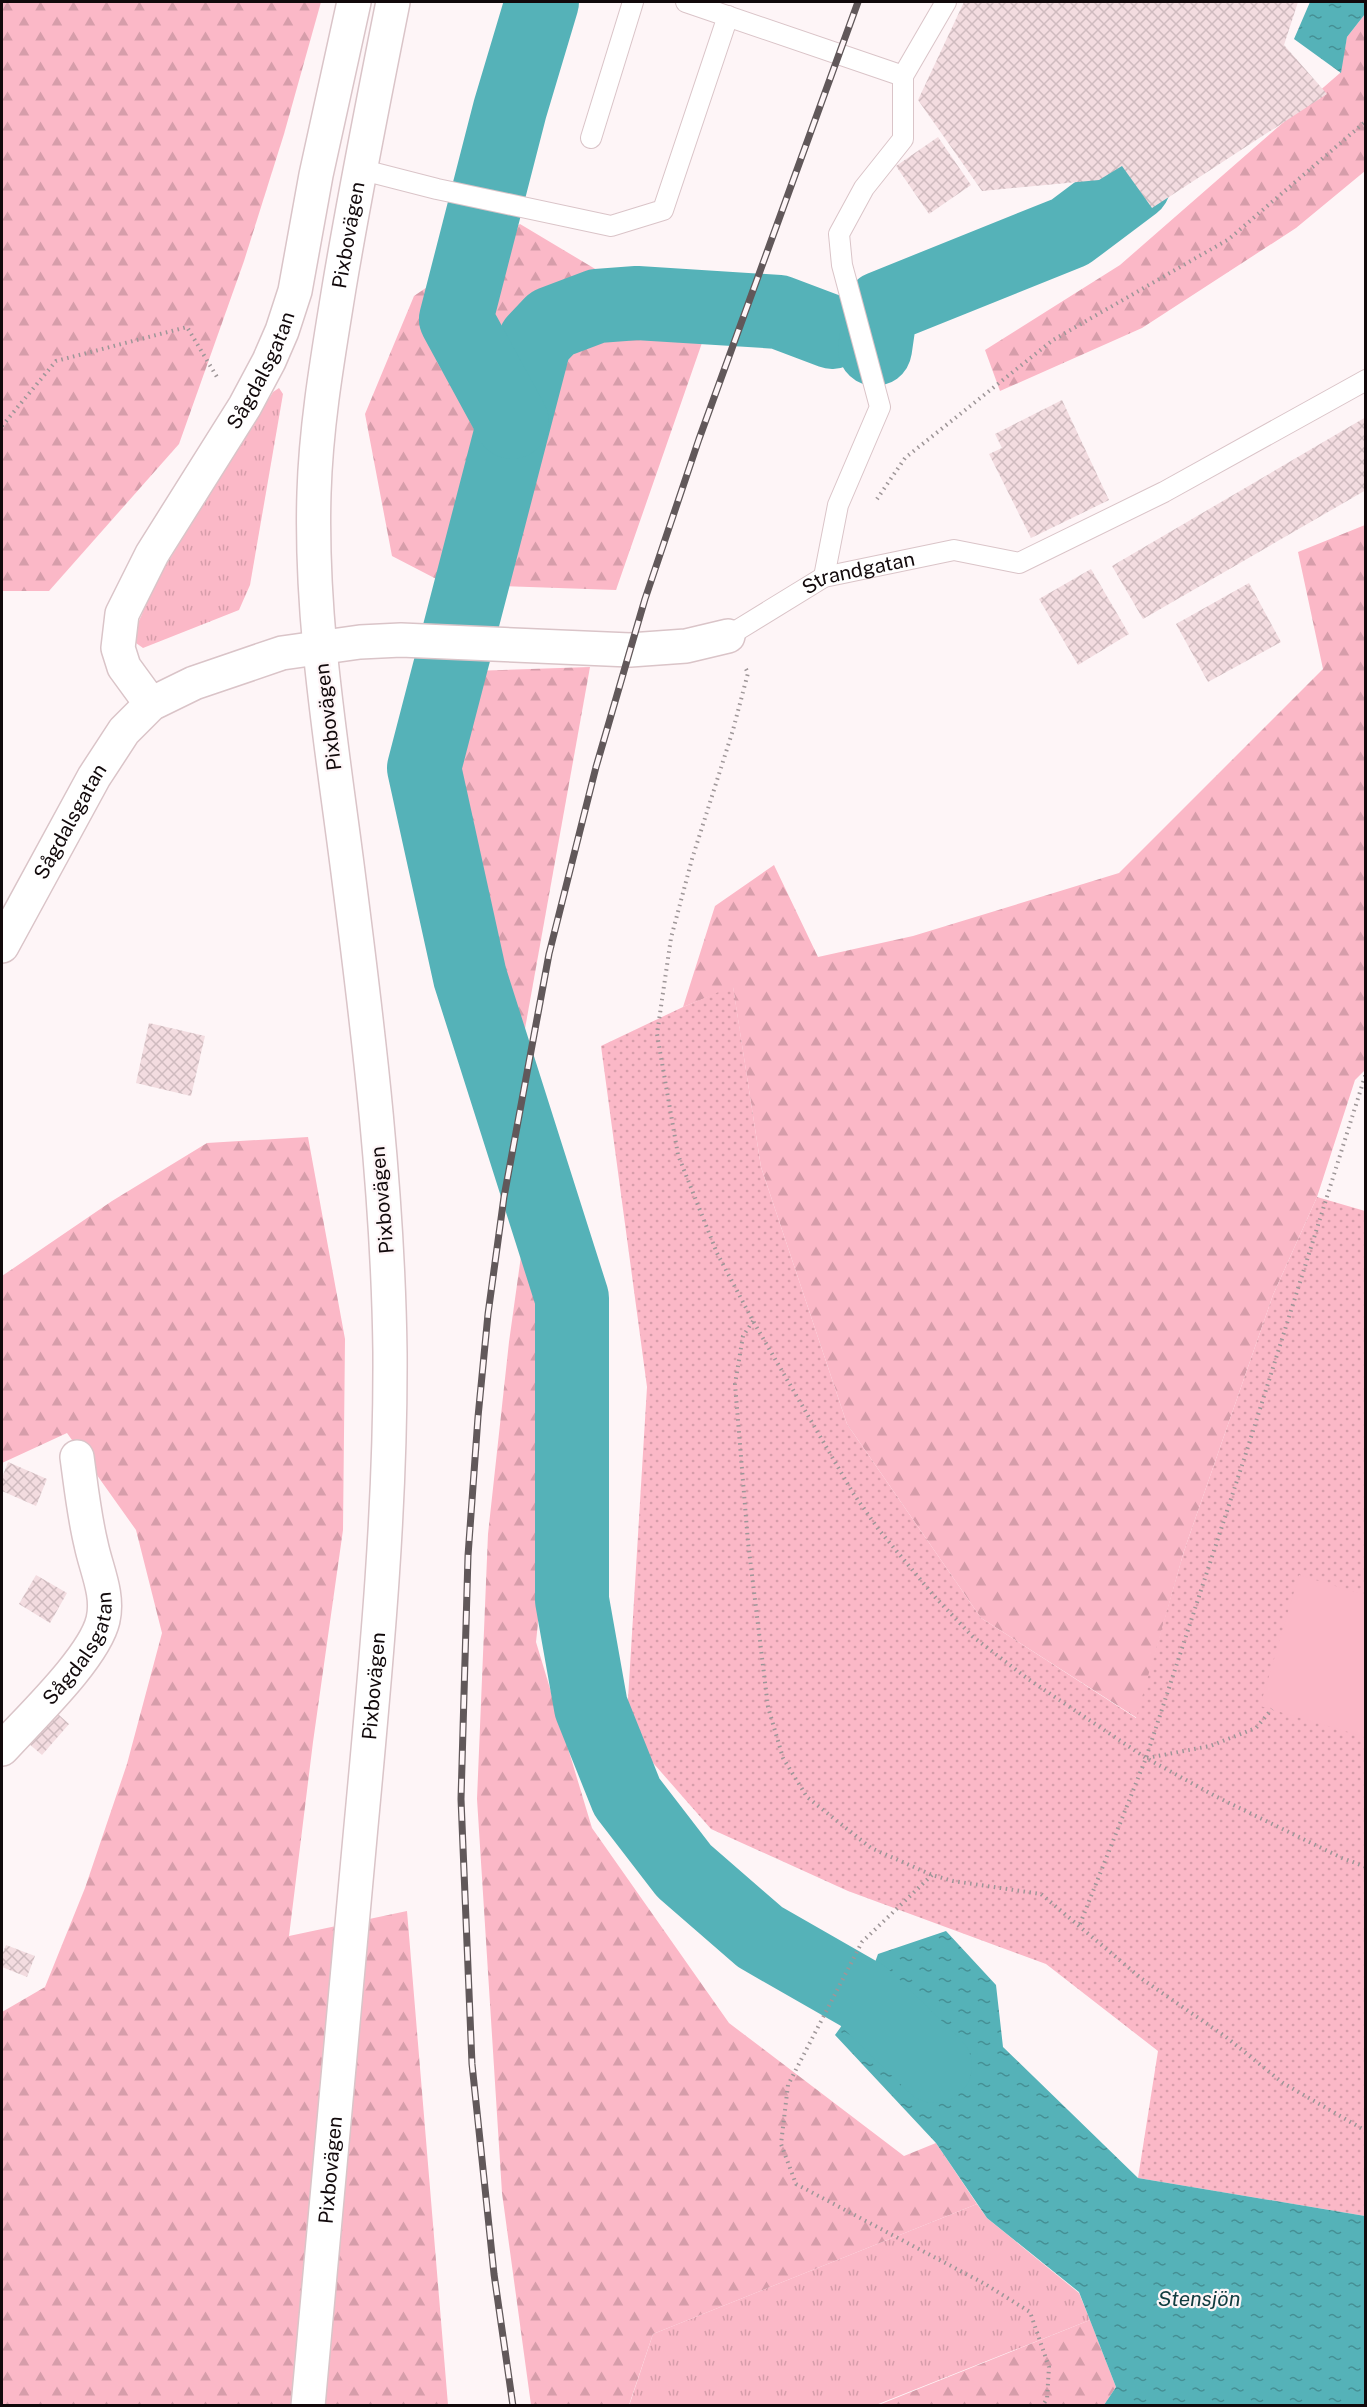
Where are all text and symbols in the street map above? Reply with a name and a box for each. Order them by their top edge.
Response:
street label: Pixbovägen [327,180,370,290]
street label: Sågdalsgatan [221,309,300,434]
street label: Strandgatan [798,546,917,600]
street label: Pixbovägen [310,662,346,772]
street label: Sågdalsgatan [29,759,112,883]
street label: Pixbovägen [365,1145,399,1255]
street label: Sågdalsgatan [37,1591,117,1710]
street label: Pixbovägen [357,1631,390,1741]
street label: Pixbovägen [313,2115,347,2225]
water label: Stensjön [1158,2286,1240,2311]

